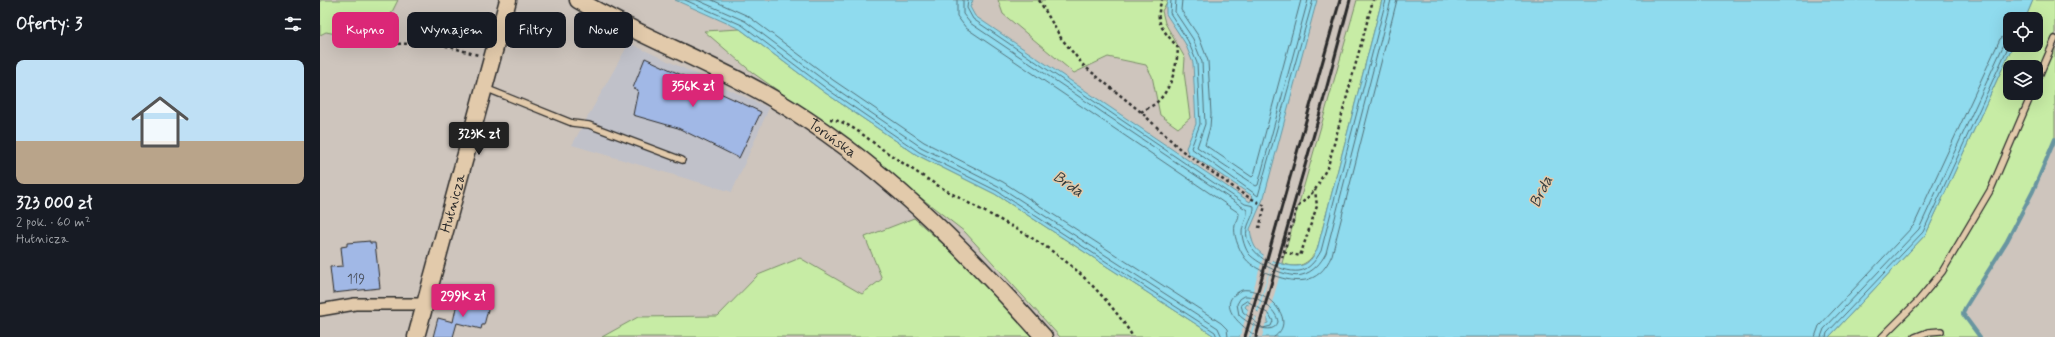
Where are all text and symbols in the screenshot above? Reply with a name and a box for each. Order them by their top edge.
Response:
chip: Kupno [332,12,399,48]
chip: Wynajem [407,12,497,48]
chip: Filtry [505,12,566,48]
chip: Nowe [574,12,633,48]
map controls [2003,12,2043,100]
button: locate [2003,12,2043,52]
text: Oferty: 3 [16,13,82,35]
icon: filters [282,13,304,35]
button: layers [2003,60,2043,100]
pin: 356K zł [656,74,730,108]
text: 356K zł [671,78,715,95]
icon: home [124,86,196,158]
street label: Toruńska [804,114,861,163]
pin: 323K zł [442,122,516,156]
text: 323K zł [458,126,500,143]
water label: Brda [1049,166,1088,202]
street label: Hutnicza [436,170,471,235]
water label: Brda [1525,172,1558,211]
text: 323 000 zł [16,192,92,214]
text: 2 pok. · 60 m² [16,214,90,231]
text: Hutnicza [16,231,69,248]
house number: 119 [347,271,365,288]
pin: 299K zł [426,284,500,318]
text: 299K zł [440,288,486,305]

